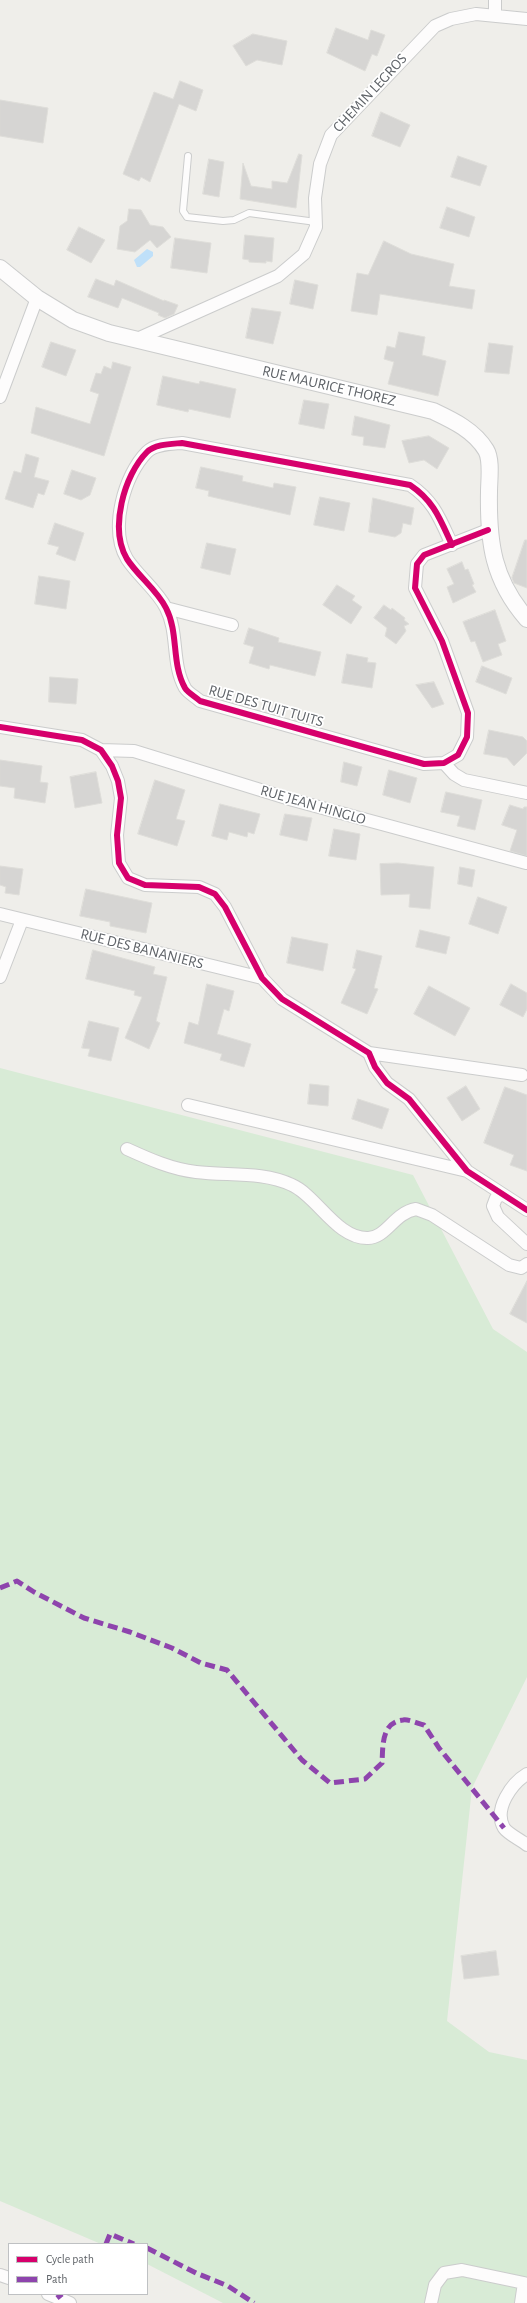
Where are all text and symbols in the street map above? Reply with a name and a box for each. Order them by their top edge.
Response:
street label: CHEMIN LEGROS [329,50,411,136]
street label: RUE MAURICE THOREZ [260,362,398,410]
street label: RUE DES TUIT TUITS [206,681,326,731]
street label: RUE JEAN HINGLO [258,781,368,829]
street label: RUE DES BANANIERS [79,925,205,973]
legend [8,2243,148,2295]
text: Cycle path [46,2253,94,2265]
text: Path [46,2273,68,2285]

